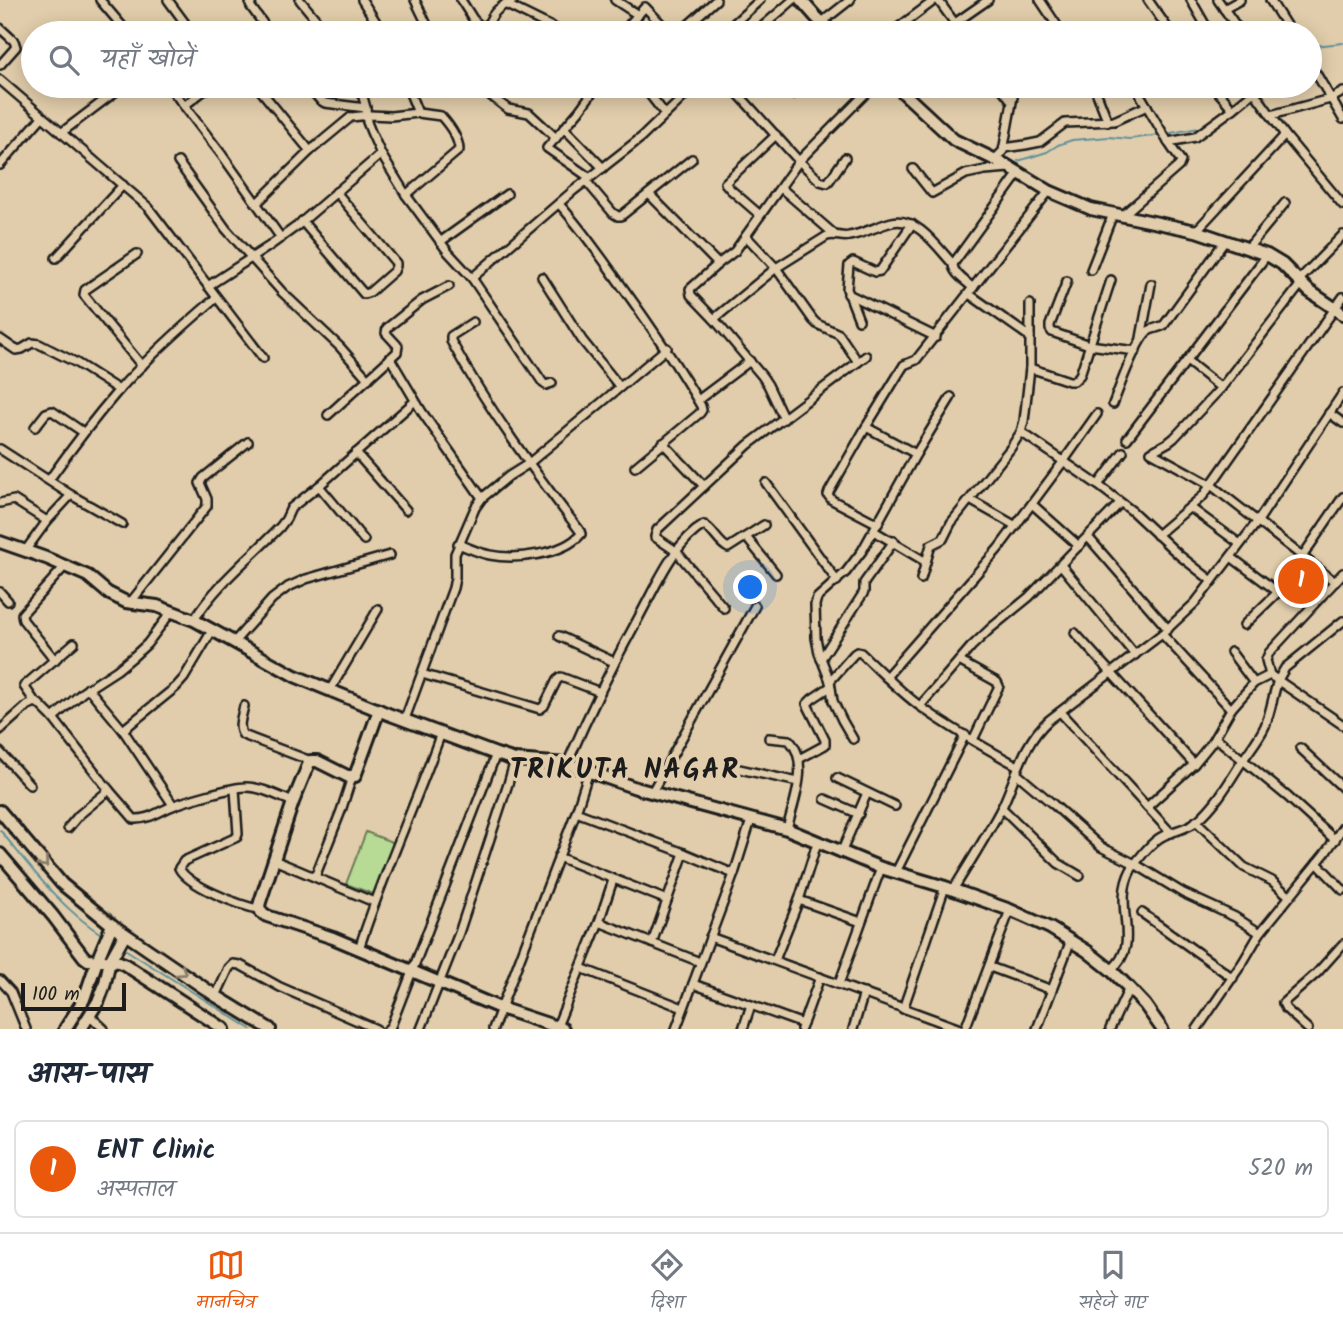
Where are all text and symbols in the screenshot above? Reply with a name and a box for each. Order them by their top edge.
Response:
search box [21,21,1322,98]
text: यहाँ खोजें [101,39,195,81]
icon: search [45,41,83,79]
pin: 1 [1278,555,1324,607]
your location [733,570,767,604]
district label: TRIKUTA NAGAR [510,748,740,793]
one-way arrow [36,855,48,868]
one-way arrow [174,964,187,977]
scale bar [21,980,126,1012]
text: 100 m [32,980,80,1010]
text: आस-पास [28,1051,149,1099]
text: ENT Clinic [97,1130,215,1172]
text: 1 [50,1151,56,1187]
text: 520 m [1248,1151,1313,1187]
text: अस्पताल [97,1172,174,1208]
tab: मानचित्र [196,1246,255,1318]
tab: दिशा [648,1246,686,1318]
tab: सहेजे गए [1079,1246,1147,1318]

